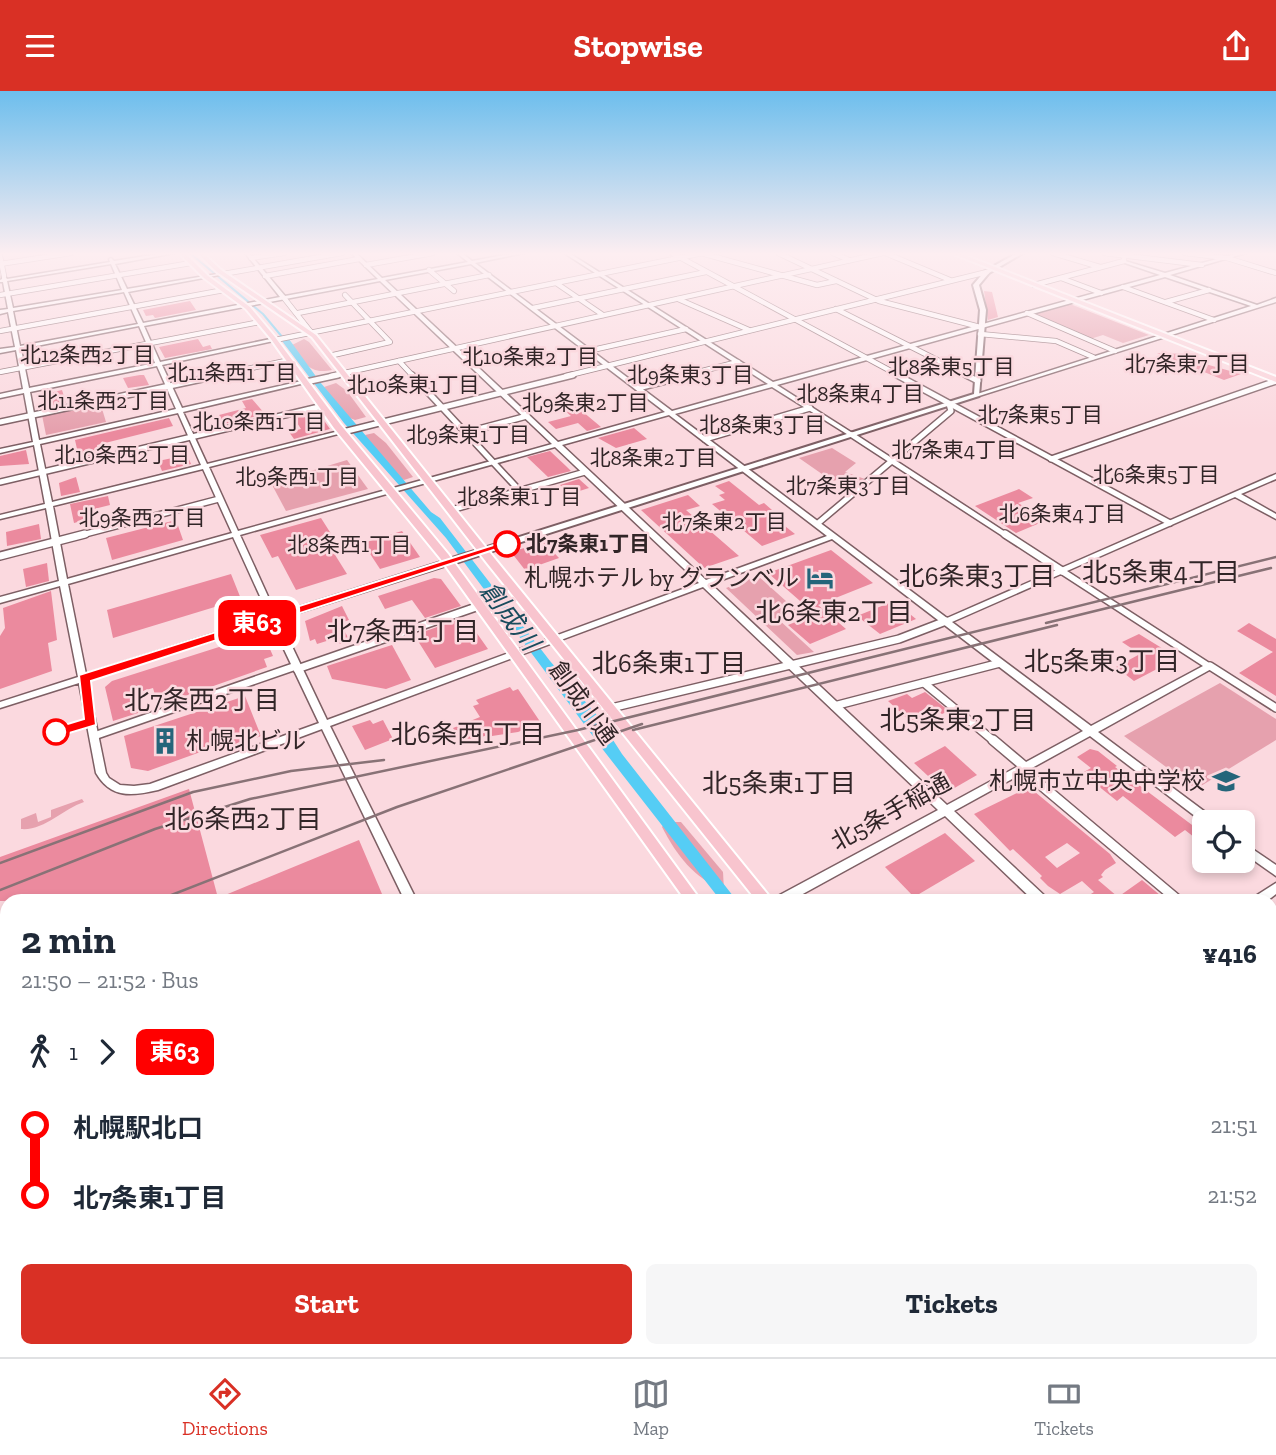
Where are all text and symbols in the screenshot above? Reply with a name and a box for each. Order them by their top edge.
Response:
icon: menu [21,27,59,65]
text: Stopwise [573,27,703,65]
icon: share [1217,27,1255,65]
district label: 北12条西2丁目 [20,342,154,367]
district label: 北10条東2丁目 [462,344,598,369]
district label: 北7条東7丁目 [1125,351,1249,376]
district label: 北8条東5丁目 [887,354,1015,379]
district label: 北11条西1丁目 [167,360,297,385]
district label: 北9条東3丁目 [627,362,753,387]
district label: 北10条東1丁目 [346,372,480,397]
district label: 北8条東4丁目 [796,381,924,406]
district label: 北11条西2丁目 [37,388,169,413]
district label: 北9条東2丁目 [522,390,648,415]
district label: 北7条東5丁目 [977,402,1103,427]
district label: 北10条西1丁目 [192,409,326,434]
district label: 北8条東3丁目 [699,412,825,437]
district label: 北9条東1丁目 [406,422,530,447]
district label: 北7条東4丁目 [891,437,1017,462]
district label: 北10条西2丁目 [54,442,190,467]
district label: 北8条東2丁目 [589,445,717,470]
district label: 北6条東5丁目 [1093,462,1219,487]
district label: 北9条西1丁目 [235,464,359,489]
district label: 北7条東3丁目 [785,473,911,498]
district label: 北8条東1丁目 [457,484,581,509]
district label: 北6条東4丁目 [998,501,1126,526]
district label: 北9条西2丁目 [79,505,205,530]
district label: 北7条東2丁目 [661,509,787,534]
marker: 北7条東1丁目 [494,531,520,557]
place label: 北7条東1丁目 [526,531,650,556]
district label: 北8条西1丁目 [287,532,411,557]
district label: 北5条東4丁目 [1082,556,1240,588]
district label: 北6条東3丁目 [899,560,1055,592]
place label: 札幌ホテル by グランベル [524,563,799,592]
hotel icon: 札幌ホテル by グランベル [805,563,835,593]
water label: 創成川 [474,575,548,659]
district label: 北6条東2丁目 [755,596,913,628]
line badge: 東63 [217,600,297,646]
text: 東63 [232,608,282,637]
district label: 北7条西1丁目 [327,615,479,647]
district label: 北5条東3丁目 [1024,645,1180,677]
district label: 北6条東1丁目 [592,647,746,679]
street label: 創成川通 [543,655,623,750]
district label: 北7条西2丁目 [124,684,280,716]
district label: 北5条東2丁目 [880,704,1036,736]
district label: 北6条西1丁目 [391,718,545,750]
unlabelled marker [43,719,69,745]
building icon: 札幌北ビル [150,726,180,756]
place label: 札幌北ビル [186,726,306,755]
place label: 札幌市立中央中学校 [989,766,1205,795]
school or university icon: 札幌市立中央中学校 [1211,766,1241,796]
district label: 北5条東1丁目 [702,767,856,799]
street label: 北5条手稲通 [826,767,956,856]
district label: 北6条西2丁目 [164,803,322,835]
map controls [1192,810,1255,873]
button: locate [1192,810,1255,873]
text: 2 min [21,917,116,963]
text: ¥416 [1202,938,1257,970]
text: 21:50 – 21:52 · Bus [21,966,198,994]
icon: walk [21,1033,59,1071]
icon: forward [88,1033,126,1071]
text: 東63 [150,1037,200,1066]
text: 1 [69,1038,78,1066]
text: 21:51 [1211,1111,1257,1139]
text: 札幌駅北口 [73,1112,203,1144]
text: 21:52 [1208,1181,1257,1209]
text: 北7条東1丁目 [73,1182,226,1214]
button: Start [21,1264,632,1344]
button: Tickets [646,1264,1257,1344]
tab: Directions [182,1375,268,1440]
tab: Map [632,1375,670,1440]
tab: Tickets [1034,1375,1094,1440]

